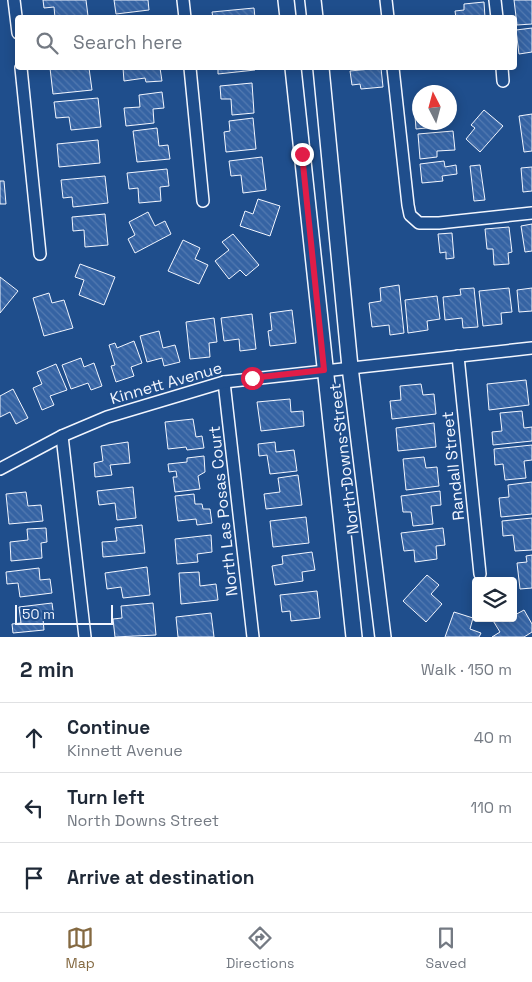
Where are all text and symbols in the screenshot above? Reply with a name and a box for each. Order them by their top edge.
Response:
search box [15,15,517,70]
icon: search [33,29,61,57]
text: Search here [73,30,183,55]
north arrow [412,85,457,130]
route end [291,143,314,166]
street label: Kinnett Avenue [108,357,224,409]
route start [241,367,264,390]
street label: North Downs Street [324,382,364,536]
street label: Randall Street [437,410,469,522]
street label: North Las Posas Court [204,425,242,597]
map controls [472,577,517,622]
button: layers [472,577,517,622]
scale bar [15,602,112,625]
text: 50 m [22,605,55,623]
text: 2 min [20,656,74,683]
text: Walk · 150 m [421,659,512,680]
text: Continue [67,715,150,740]
icon: ahead [20,724,48,752]
text: 40 m [474,727,512,748]
text: Kinnett Avenue [67,740,183,761]
text: Turn left [67,785,145,810]
icon: left [20,794,48,822]
text: 110 m [470,797,512,818]
text: North Downs Street [67,810,219,831]
icon: arrive [20,864,48,892]
text: Arrive at destination [67,865,255,890]
tab: Map [66,924,95,972]
tab: Directions [226,924,294,972]
tab: Saved [426,924,466,972]

